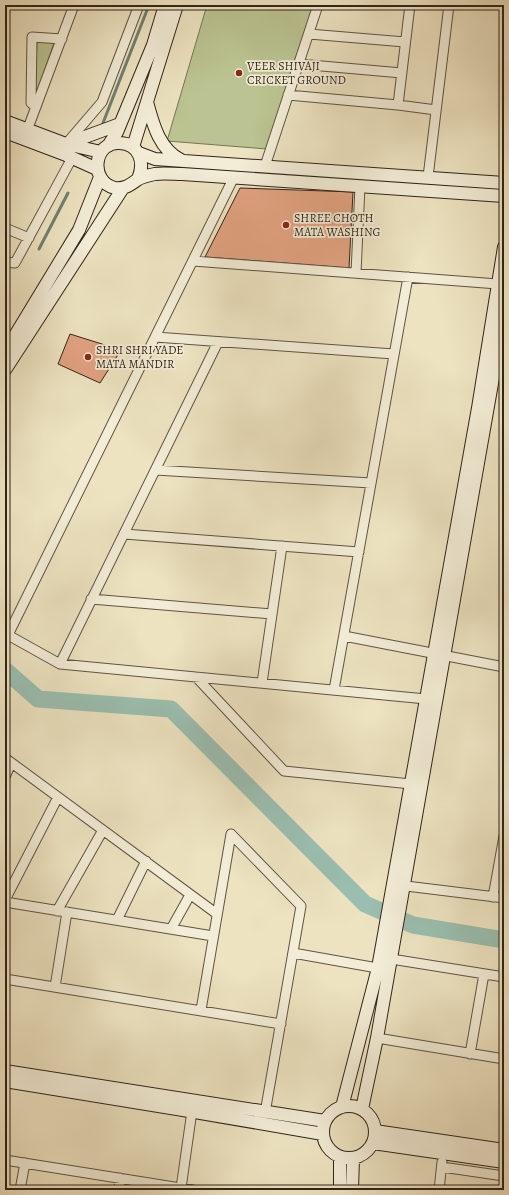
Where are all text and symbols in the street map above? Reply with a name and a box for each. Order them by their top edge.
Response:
place label: VEER SHIVAJI CRICKET GROUND [246,58,346,88]
marker: VEER SHIVAJI CRICKET GROUND [234,68,244,78]
place label: SHREE CHOTH MATA WASHING [294,210,381,240]
marker: SHREE CHOTH MATA WASHING [281,220,291,230]
place label: SHRI SHRI YADE MATA MANDIR [96,342,183,372]
marker: SHRI SHRI YADE MATA MANDIR [83,352,93,362]

